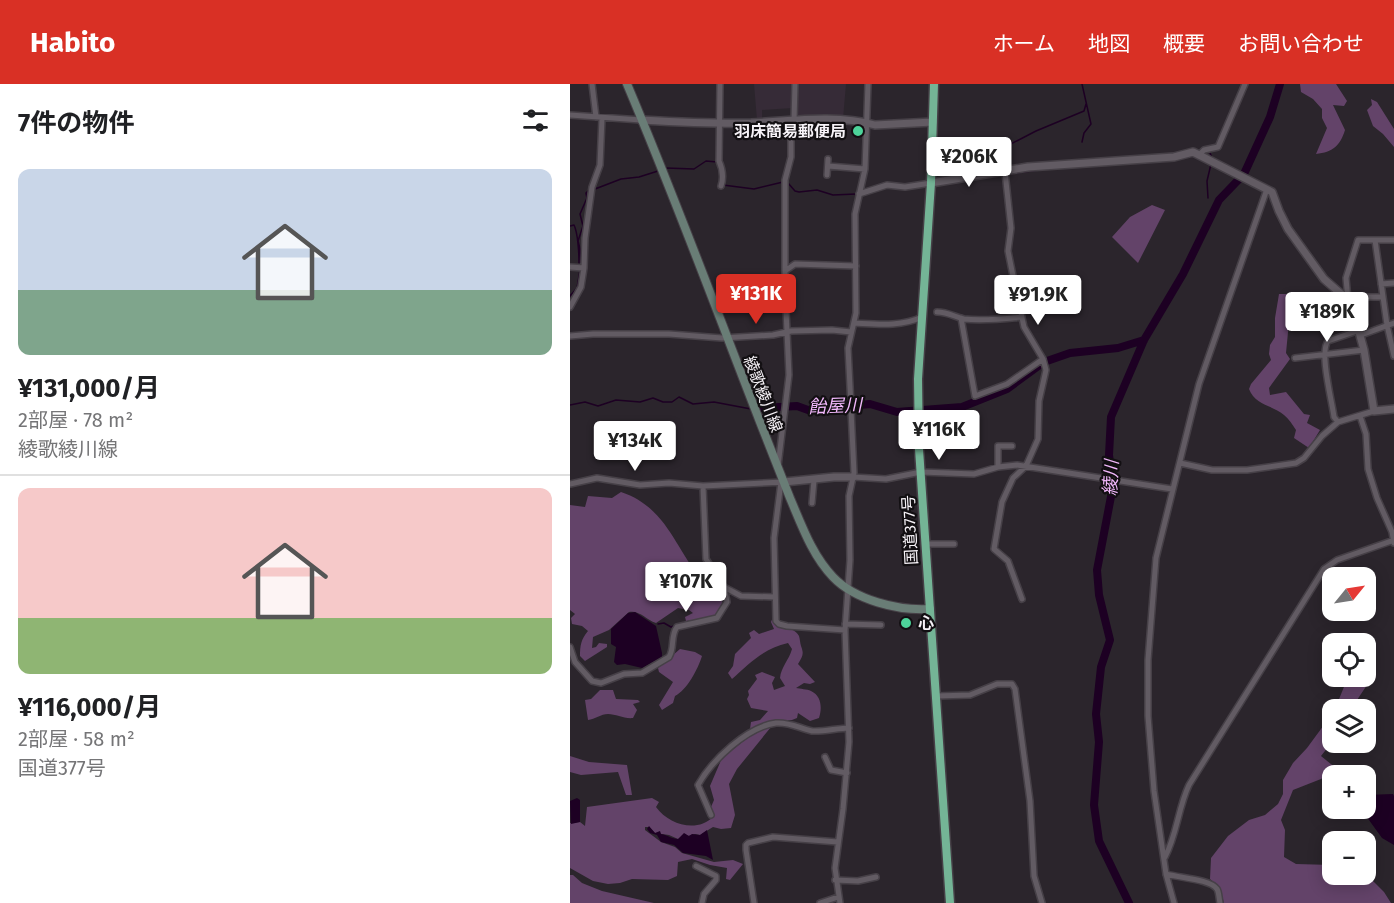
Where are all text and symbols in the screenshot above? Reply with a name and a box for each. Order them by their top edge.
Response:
text: Habito [30,26,115,59]
text: ホーム [993,31,1055,57]
text: 地図 [1088,31,1130,57]
text: 概要 [1163,31,1205,57]
text: お問い合わせ [1238,31,1364,57]
icon: filters [519,104,552,137]
text: 7件の物件 [18,108,134,139]
place label: 羽床簡易郵便局 [734,122,846,141]
marker: 羽床簡易郵便局 [851,124,865,138]
pin: ¥206K [927,137,1011,188]
text: ¥206K [940,144,998,168]
icon: home [231,208,339,316]
pin: ¥131K [714,274,798,325]
pin: ¥91.9K [989,275,1087,326]
text: ¥131K [730,281,782,305]
text: ¥91.9K [1008,282,1068,306]
pin: ¥189K [1285,292,1369,343]
text: ¥189K [1299,299,1355,323]
street label: 綾歌綾川線 [740,353,786,435]
text: ¥131,000/月 [18,373,160,404]
water label: 飴屋川 [808,394,864,418]
text: 2部屋 · 78 m² [18,408,133,432]
pin: ¥116K [897,410,981,461]
text: ¥116K [913,417,965,441]
pin: ¥134K [593,421,677,472]
text: ¥134K [608,428,662,452]
text: 綾歌綾川線 [18,437,118,461]
water label: 綾川 [1099,457,1123,497]
street label: 国道377号 [899,494,921,566]
icon: home [231,527,339,635]
pin: ¥107K [644,562,728,613]
north arrow [1322,567,1376,621]
map controls [1322,567,1376,885]
text: ¥107K [659,569,713,593]
place label: 心 [918,614,934,633]
marker: 心 [899,616,913,630]
button: locate [1322,633,1376,687]
text: ¥116,000/月 [18,692,161,723]
button: layers [1322,699,1376,753]
text: 2部屋 · 58 m² [18,727,135,751]
text: 国道377号 [18,756,106,780]
button: + [1322,765,1376,819]
button: − [1322,831,1376,885]

